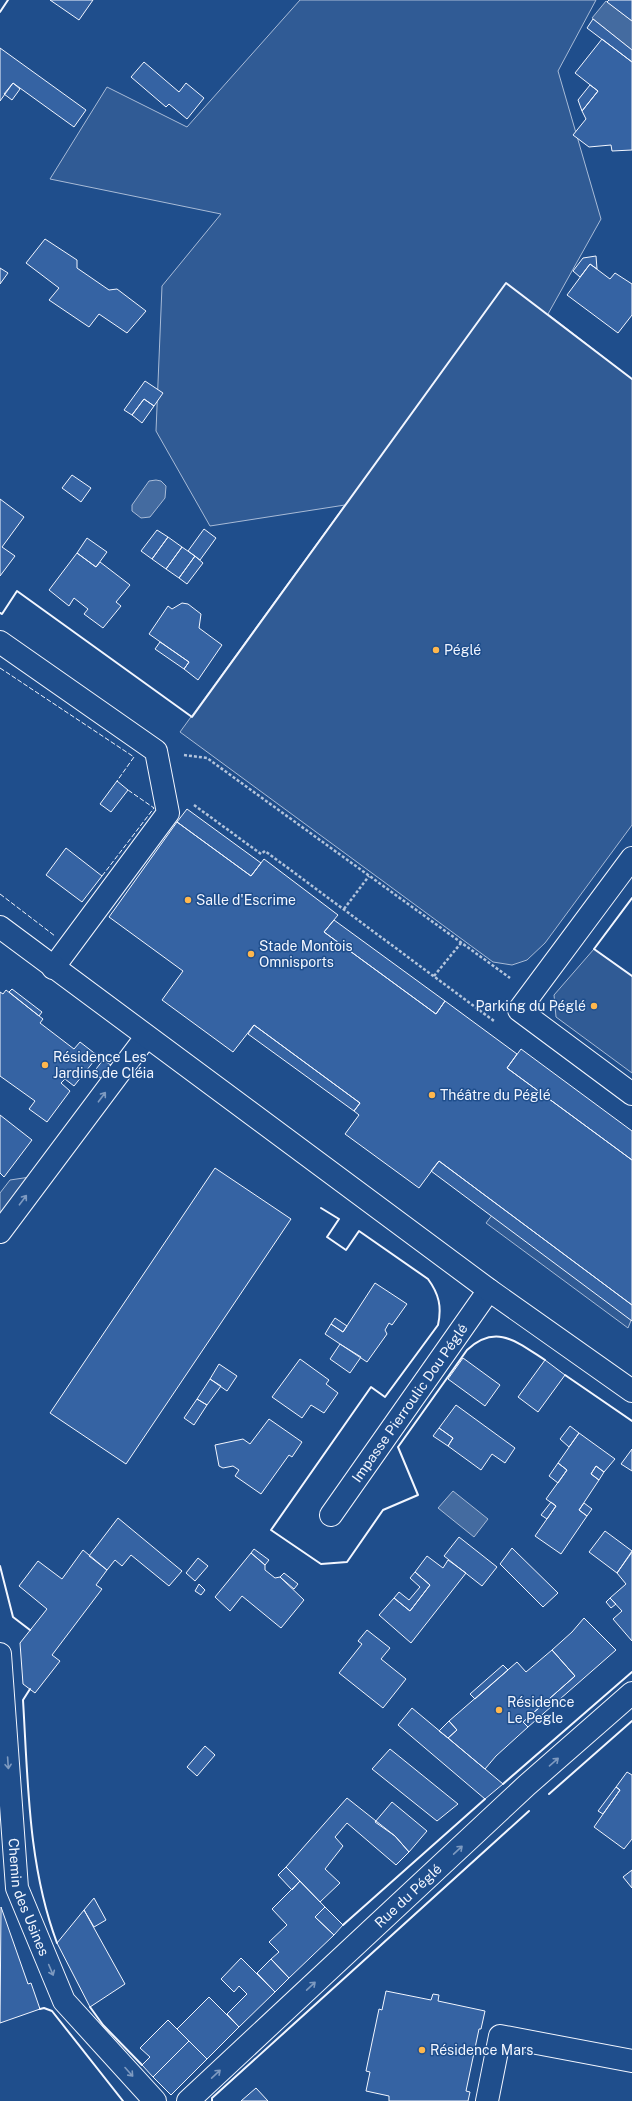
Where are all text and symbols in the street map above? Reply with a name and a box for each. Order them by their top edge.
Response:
place label: Péglé [444,642,481,658]
marker: Péglé [431,645,441,655]
place label: Salle d'Escrime [196,892,296,908]
marker: Salle d'Escrime [183,895,193,905]
place label: Stade Montois Omnisports [259,938,353,970]
marker: Stade Montois Omnisports [246,949,256,959]
place label: Parking du Péglé [475,998,586,1014]
marker: Parking du Péglé [589,1001,599,1011]
place label: Résidence Les Jardins de Cléia [53,1049,154,1081]
marker: Résidence Les Jardins de Cléia [40,1060,50,1070]
place label: Théâtre du Péglé [440,1087,551,1103]
marker: Théâtre du Péglé [427,1090,437,1100]
one-way arrow [97,1091,106,1102]
one-way arrow [19,1195,28,1206]
street label: Impasse Pierroulic Dou Péglé [349,1321,471,1485]
place label: Résidence Le Pegle [507,1694,575,1726]
marker: Résidence Le Pegle [494,1705,504,1715]
one-way arrow [5,1756,12,1769]
one-way arrow [548,1757,559,1766]
street label: Chemin des Usines [5,1837,52,1958]
one-way arrow [453,1845,463,1855]
street label: Rue du Péglé [371,1861,445,1931]
one-way arrow [48,1963,55,1975]
one-way arrow [306,1982,316,1991]
place label: Résidence Mars [430,2042,533,2058]
marker: Résidence Mars [417,2045,427,2055]
one-way arrow [124,2067,134,2077]
one-way arrow [211,2070,221,2079]

